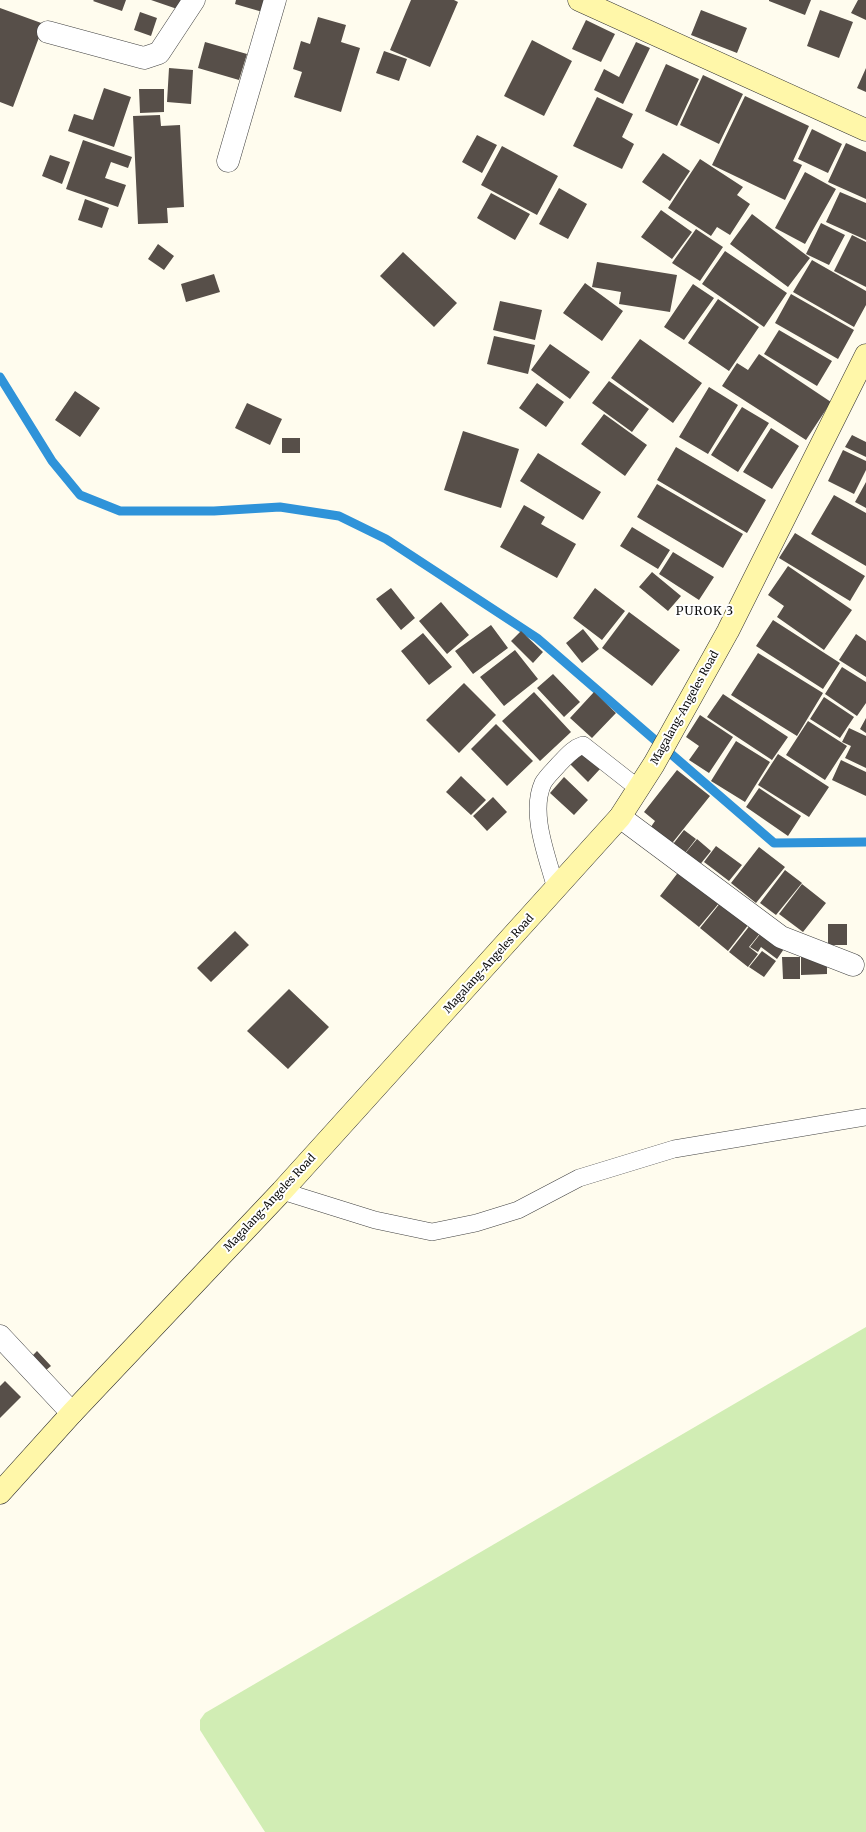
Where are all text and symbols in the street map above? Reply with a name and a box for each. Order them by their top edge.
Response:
district label: PUROK 3 [676,605,734,619]
street label: Magalang-Angeles Road [648,649,722,767]
street label: Magalang-Angeles Road [441,912,537,1016]
street label: Magalang-Angeles Road [221,1152,319,1254]

